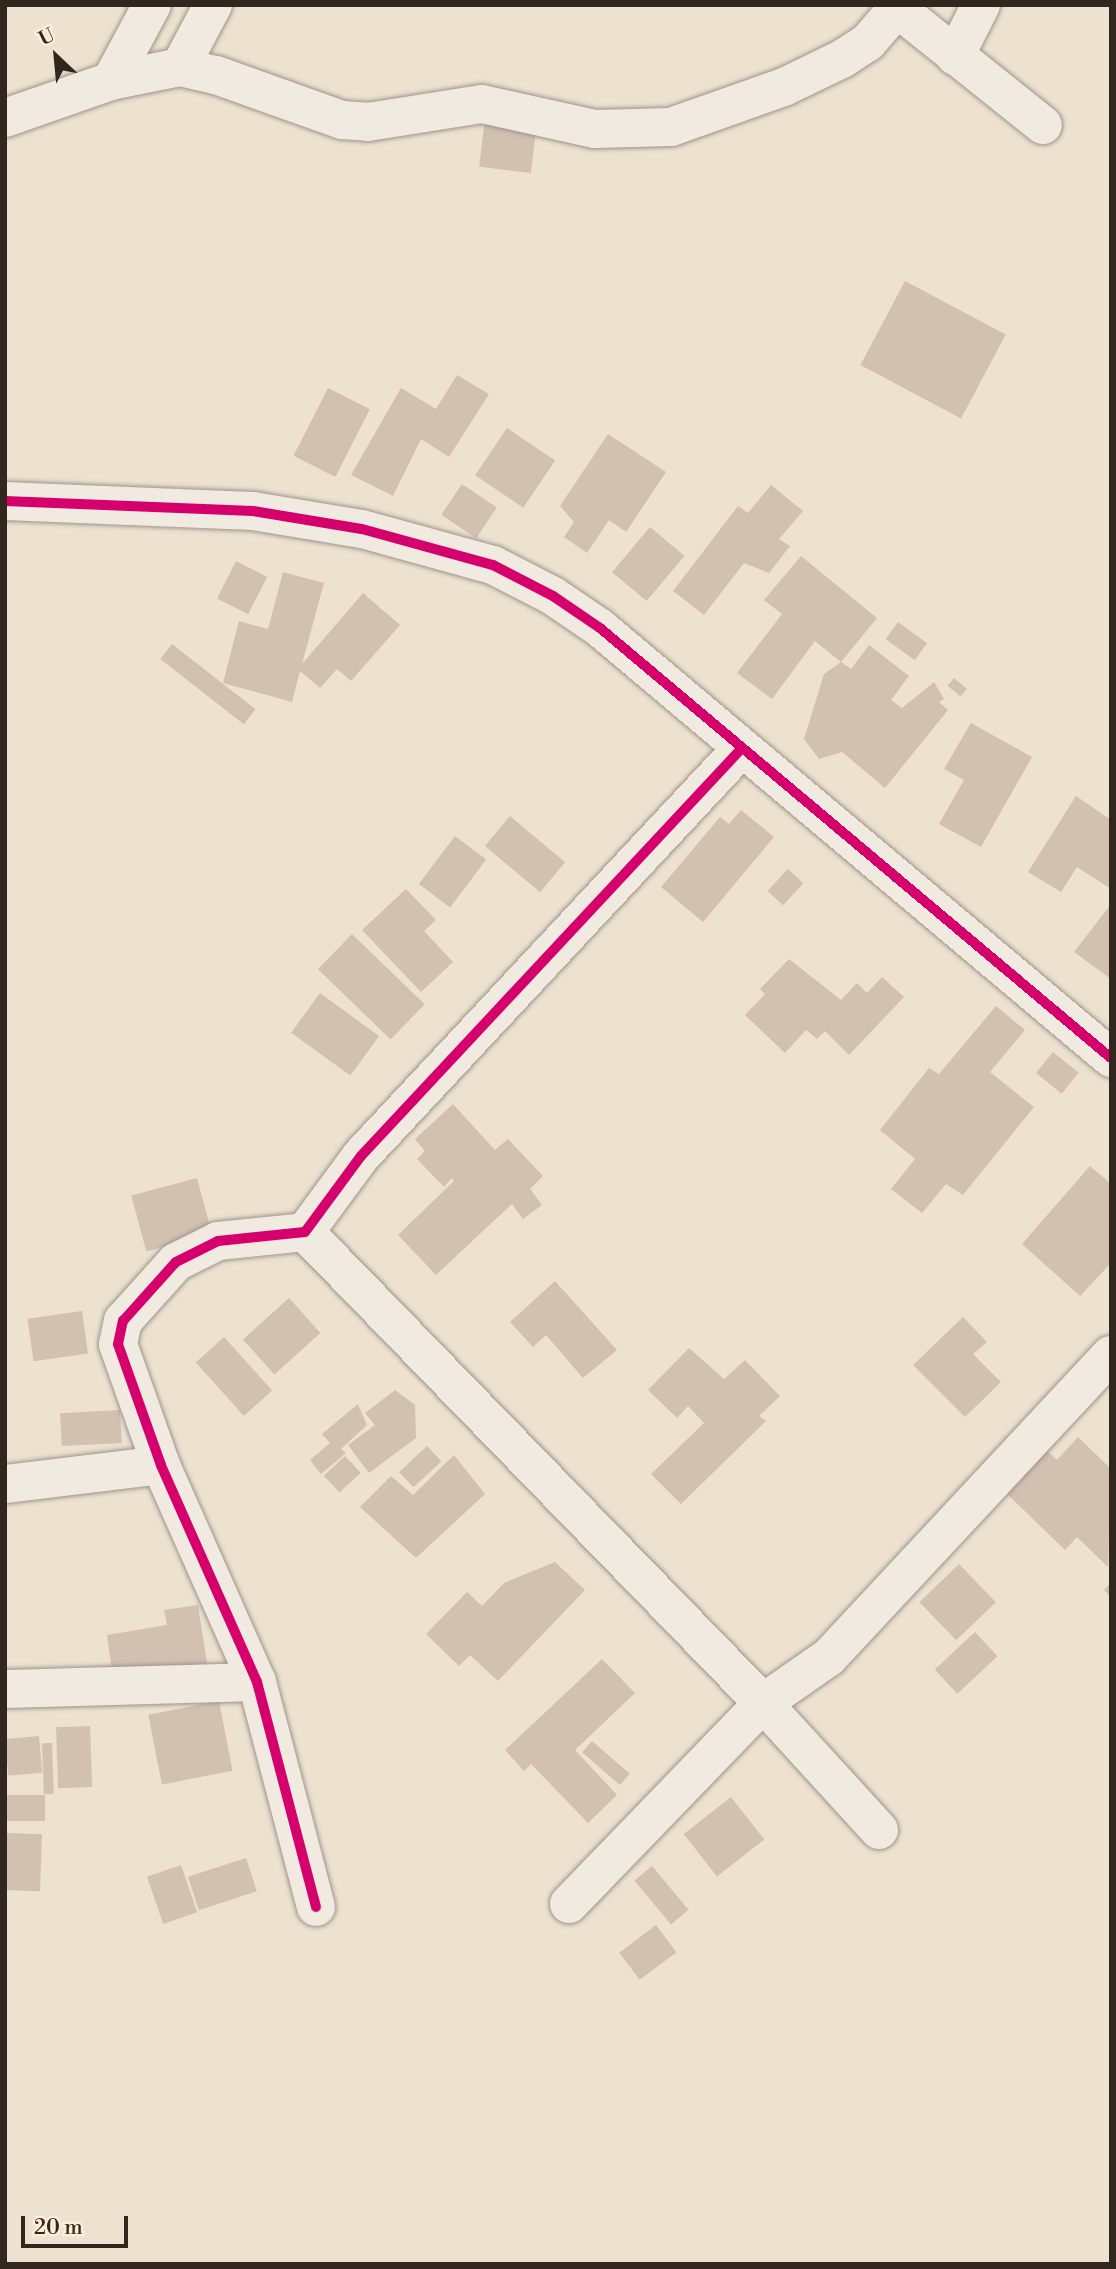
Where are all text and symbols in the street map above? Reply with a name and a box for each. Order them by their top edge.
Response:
north arrow [21,21,91,91]
text: U [35,23,59,51]
scale bar [24,2202,131,2246]
text: 20 m [34,2215,83,2241]

